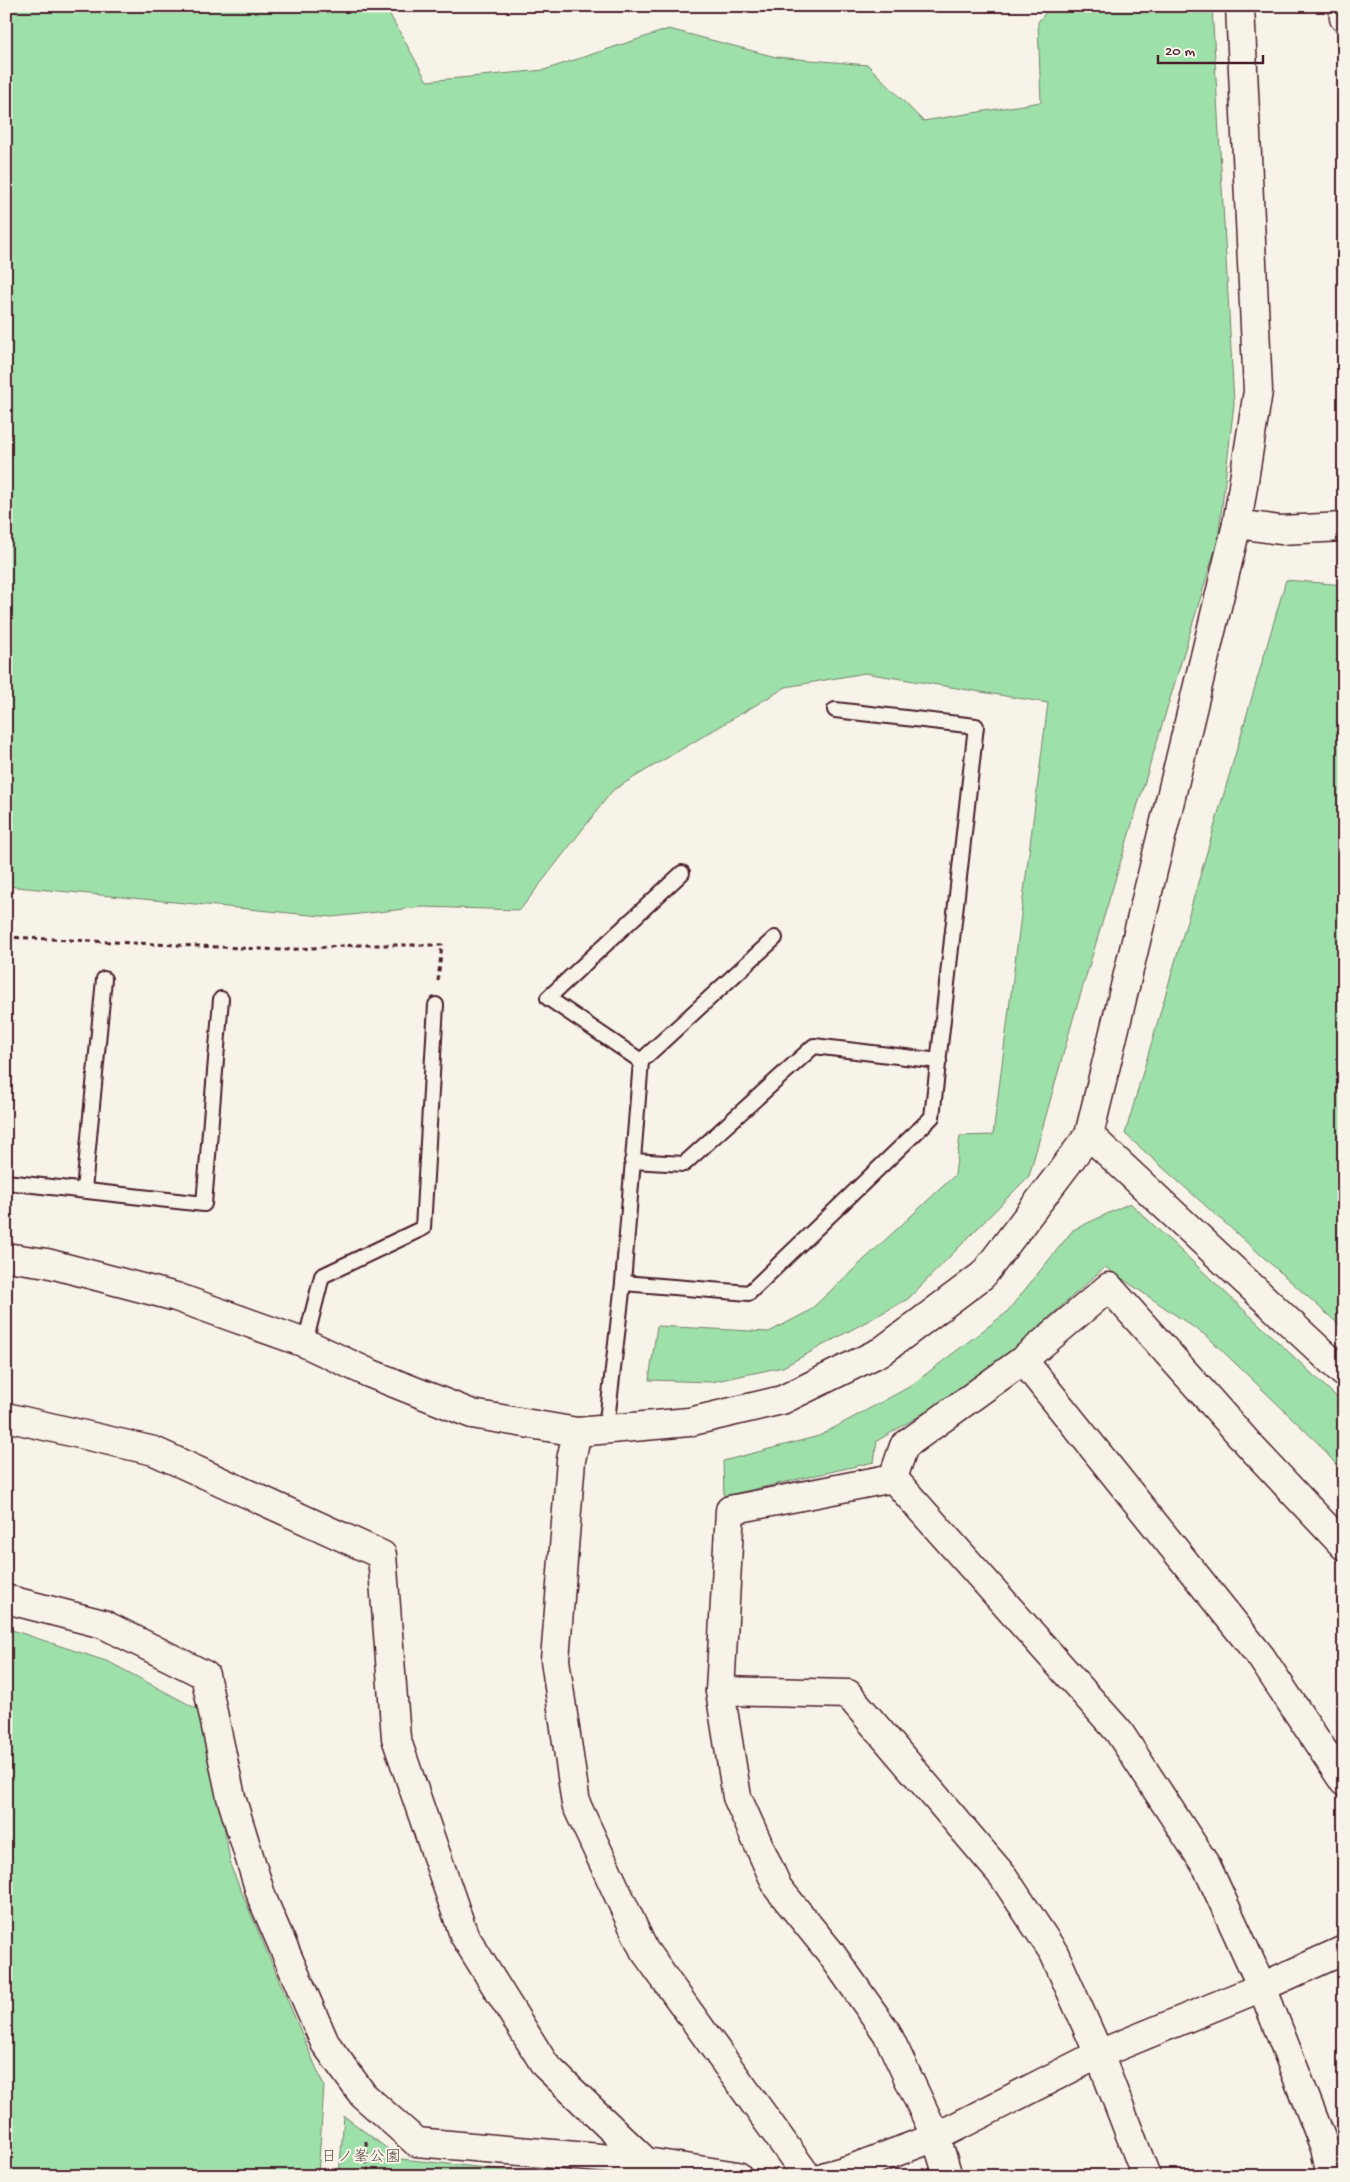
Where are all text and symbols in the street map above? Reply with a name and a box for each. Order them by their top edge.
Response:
scale bar [1158,32,1262,64]
text: 20 m [1165,43,1195,61]
park label: 日ノ峯公園 [321,2147,401,2168]

